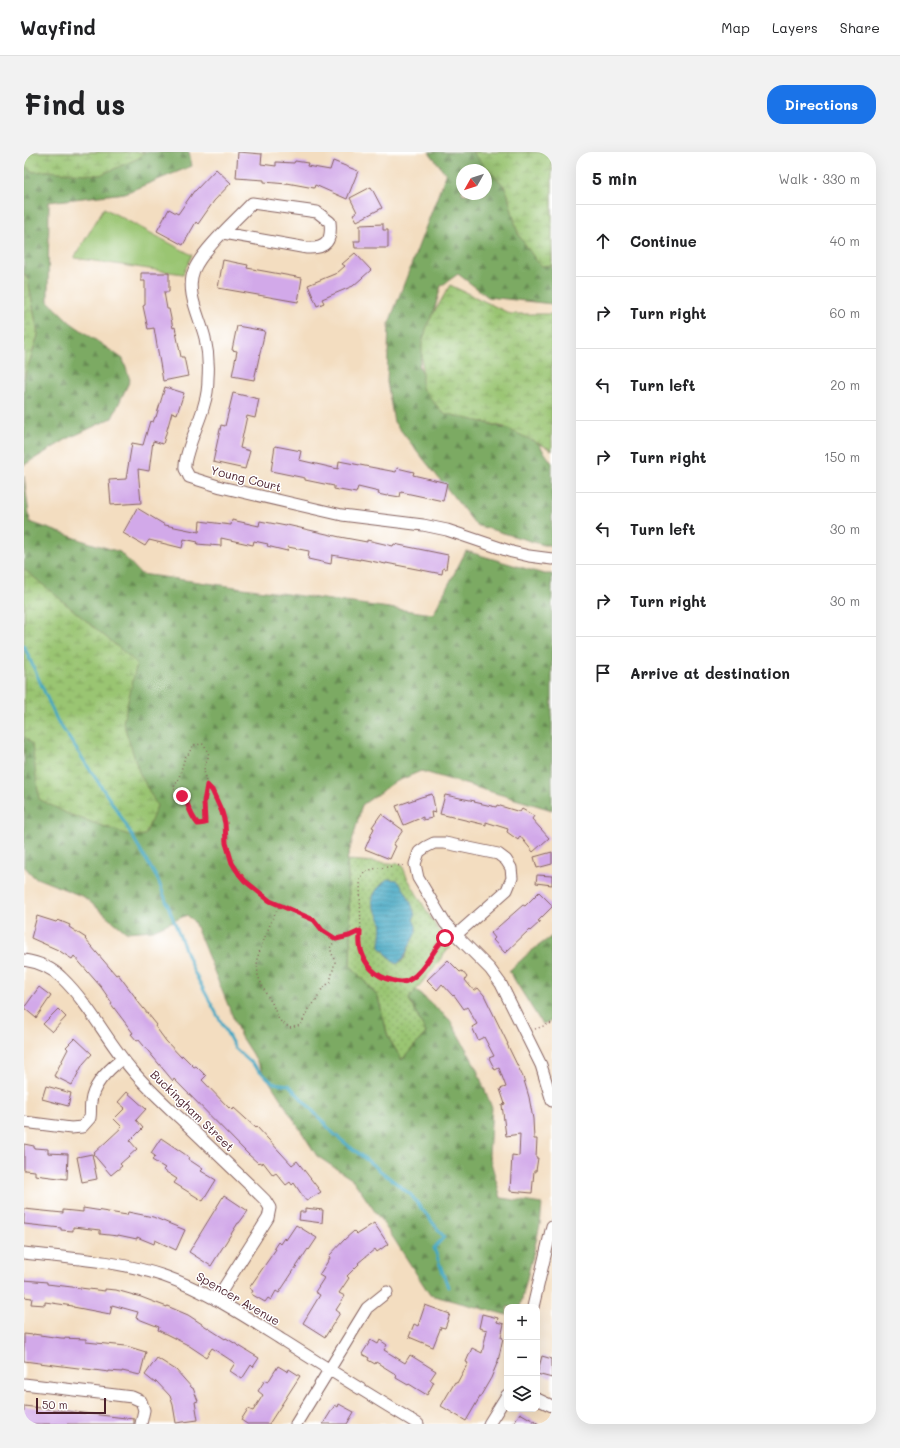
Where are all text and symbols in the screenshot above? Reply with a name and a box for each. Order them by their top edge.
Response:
text: Wayfind [20,15,96,40]
text: Map [721,18,750,37]
text: Layers [772,18,818,37]
text: Share [840,18,880,37]
button: Directions [767,85,876,124]
text: Find us [24,86,125,122]
north arrow [456,164,492,200]
text: 5 min [592,167,637,189]
text: Walk · 330 m [779,170,860,187]
icon: ahead [592,230,614,252]
text: Continue [630,231,697,251]
text: 40 m [830,232,860,249]
icon: right [592,302,614,324]
text: Turn right [630,303,707,323]
text: 60 m [830,304,860,321]
icon: left [592,374,614,396]
text: Turn left [630,375,695,395]
text: 20 m [830,376,860,393]
icon: right [592,446,614,468]
text: Turn right [630,447,707,467]
text: 150 m [824,448,860,465]
street label: Young Court [209,461,283,495]
icon: left [592,518,614,540]
text: Turn left [630,519,695,539]
text: 30 m [830,520,860,537]
icon: right [592,590,614,612]
text: Turn right [630,591,707,611]
text: 30 m [830,592,860,609]
icon: arrive [592,662,614,684]
text: Arrive at destination [630,663,790,683]
route end [173,787,191,805]
route start [436,929,454,947]
street label: Buckingham Street [147,1066,238,1154]
street label: Spencer Avenue [194,1268,283,1329]
map controls [504,1304,540,1412]
button: + [504,1304,540,1340]
button: − [504,1340,540,1376]
button: layers [504,1376,540,1412]
scale bar [36,1396,106,1415]
text: 50 m [42,1397,68,1412]

